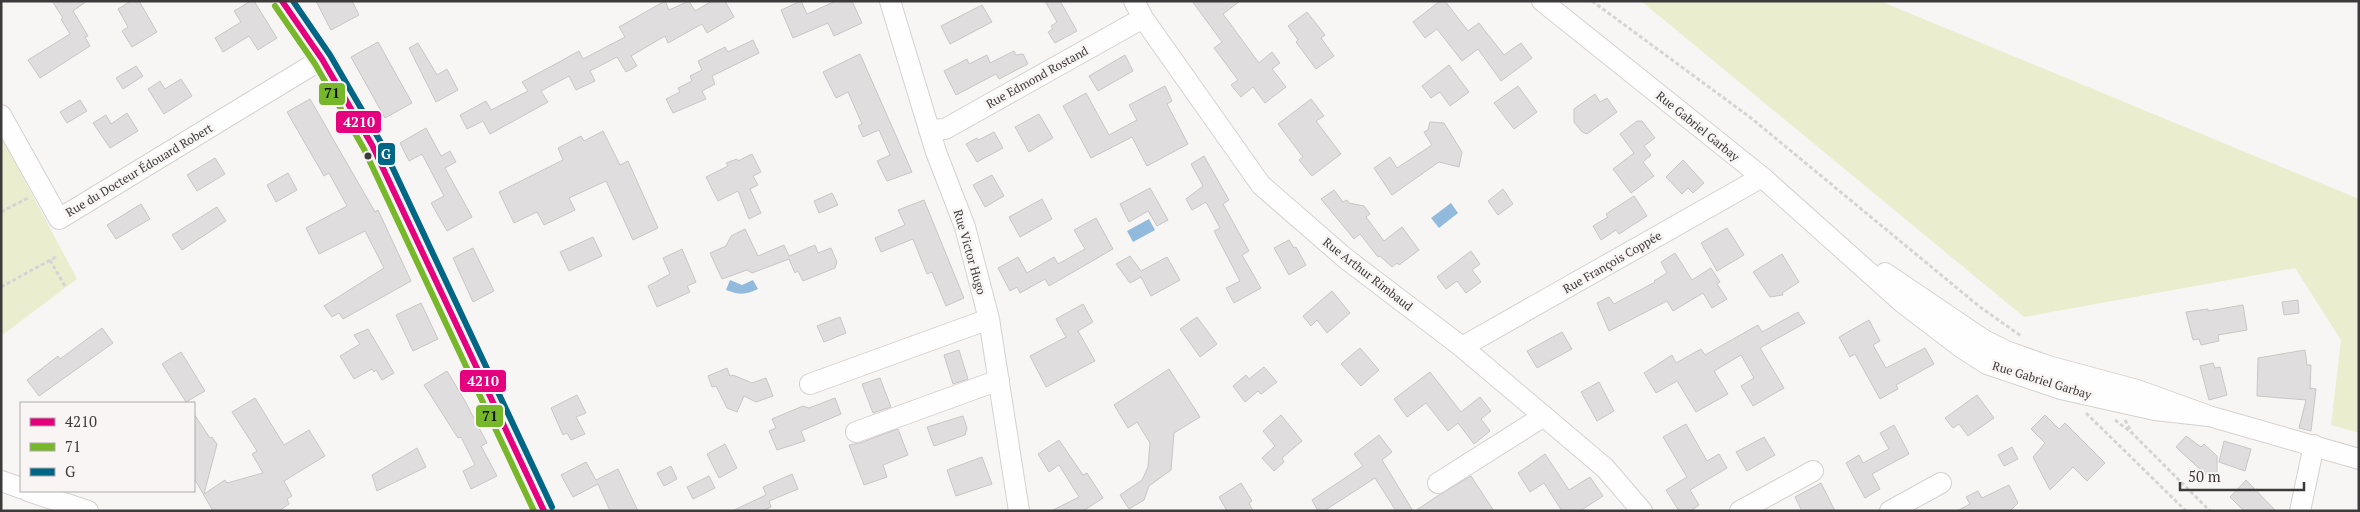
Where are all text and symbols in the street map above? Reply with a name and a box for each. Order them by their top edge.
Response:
street label: Rue Edmond Rostand [983,43,1091,111]
line badge: 71 [318,82,346,106]
text: 71 [324,83,340,102]
street label: Rue Gabriel Garbay [1653,88,1743,165]
line badge: 4210 [335,110,382,134]
text: 4210 [343,112,375,131]
street label: Rue du Docteur Édouard Robert [63,120,216,220]
line badge: G [377,142,396,166]
text: G [381,144,391,163]
unlabelled marker [363,151,373,161]
street label: Rue Victor Hugo [951,208,989,297]
street label: Rue François Coppée [1560,228,1664,296]
street label: Rue Arthur Rimbaud [1320,234,1416,314]
street label: Rue Gabriel Garbay [1991,358,2094,402]
line badge: 4210 [459,369,507,393]
text: 4210 [467,371,499,390]
legend [20,402,195,492]
line badge: 71 [475,404,504,428]
text: 71 [482,406,498,425]
text: 4210 [65,411,97,431]
text: 71 [65,436,81,456]
scale bar [2180,460,2304,492]
text: G [65,461,76,481]
text: 50 m [2188,466,2221,486]

